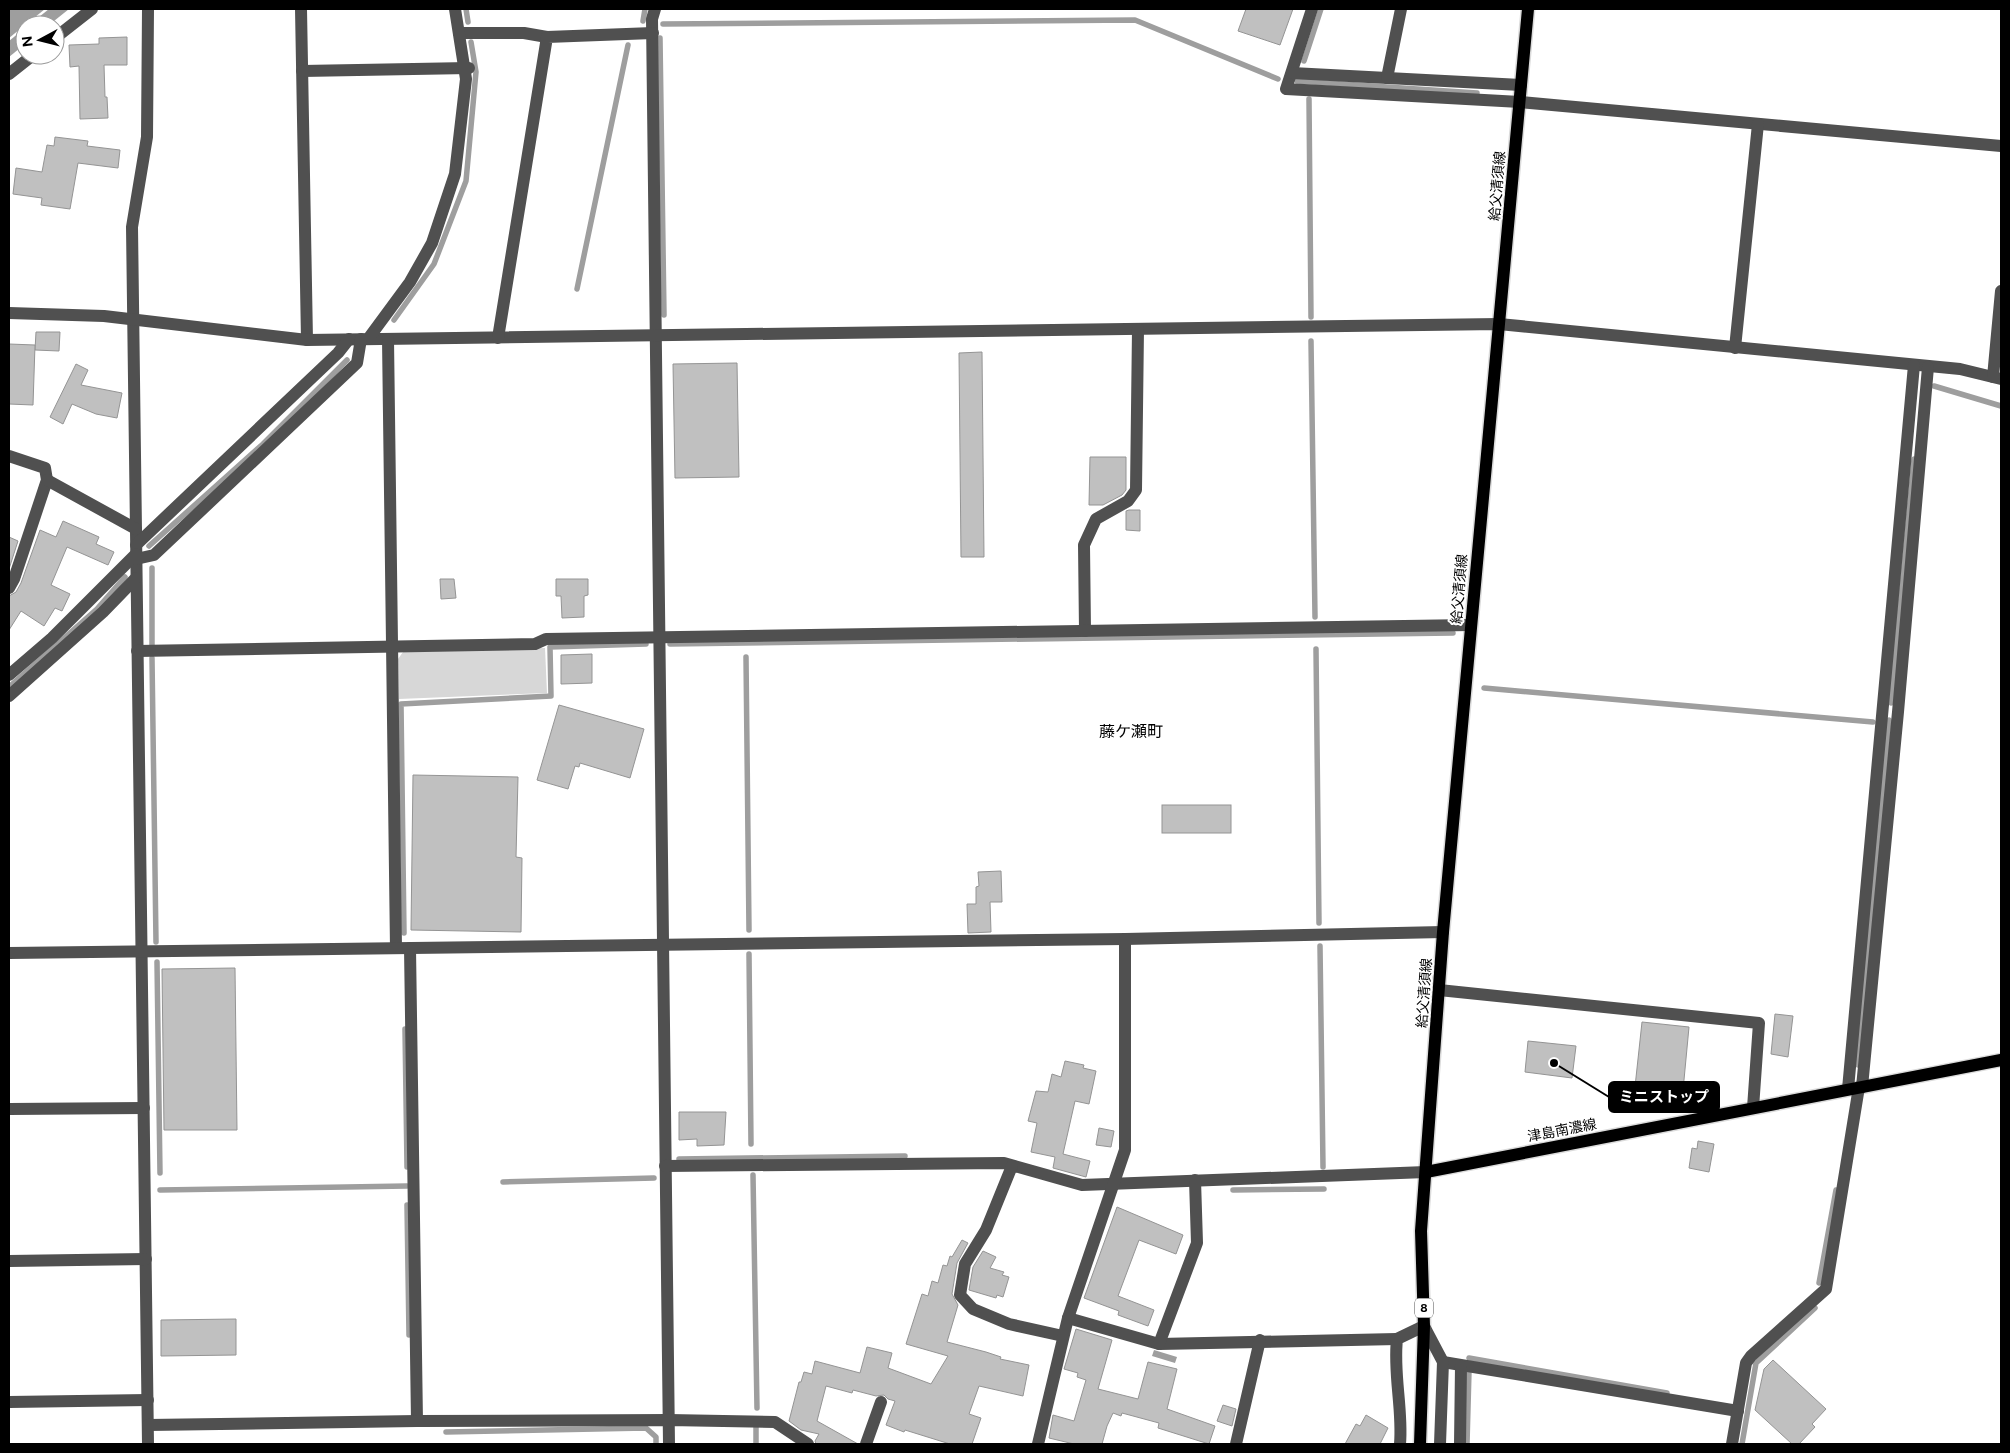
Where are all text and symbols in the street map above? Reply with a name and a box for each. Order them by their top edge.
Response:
north arrow [15,15,65,65]
text: N [18,35,37,48]
street label: 給父清須線 [1486,150,1509,222]
street label: 給父清須線 [1448,553,1471,625]
district label: 藤ケ瀬町 [1099,722,1163,741]
street label: 給父清須線 [1414,958,1435,1029]
callout: ミニストップ [1609,1082,1719,1112]
text: ミニストップ [1619,1088,1709,1106]
street label: 津島南濃線 [1526,1115,1598,1146]
road number: 8 [1415,1299,1433,1318]

